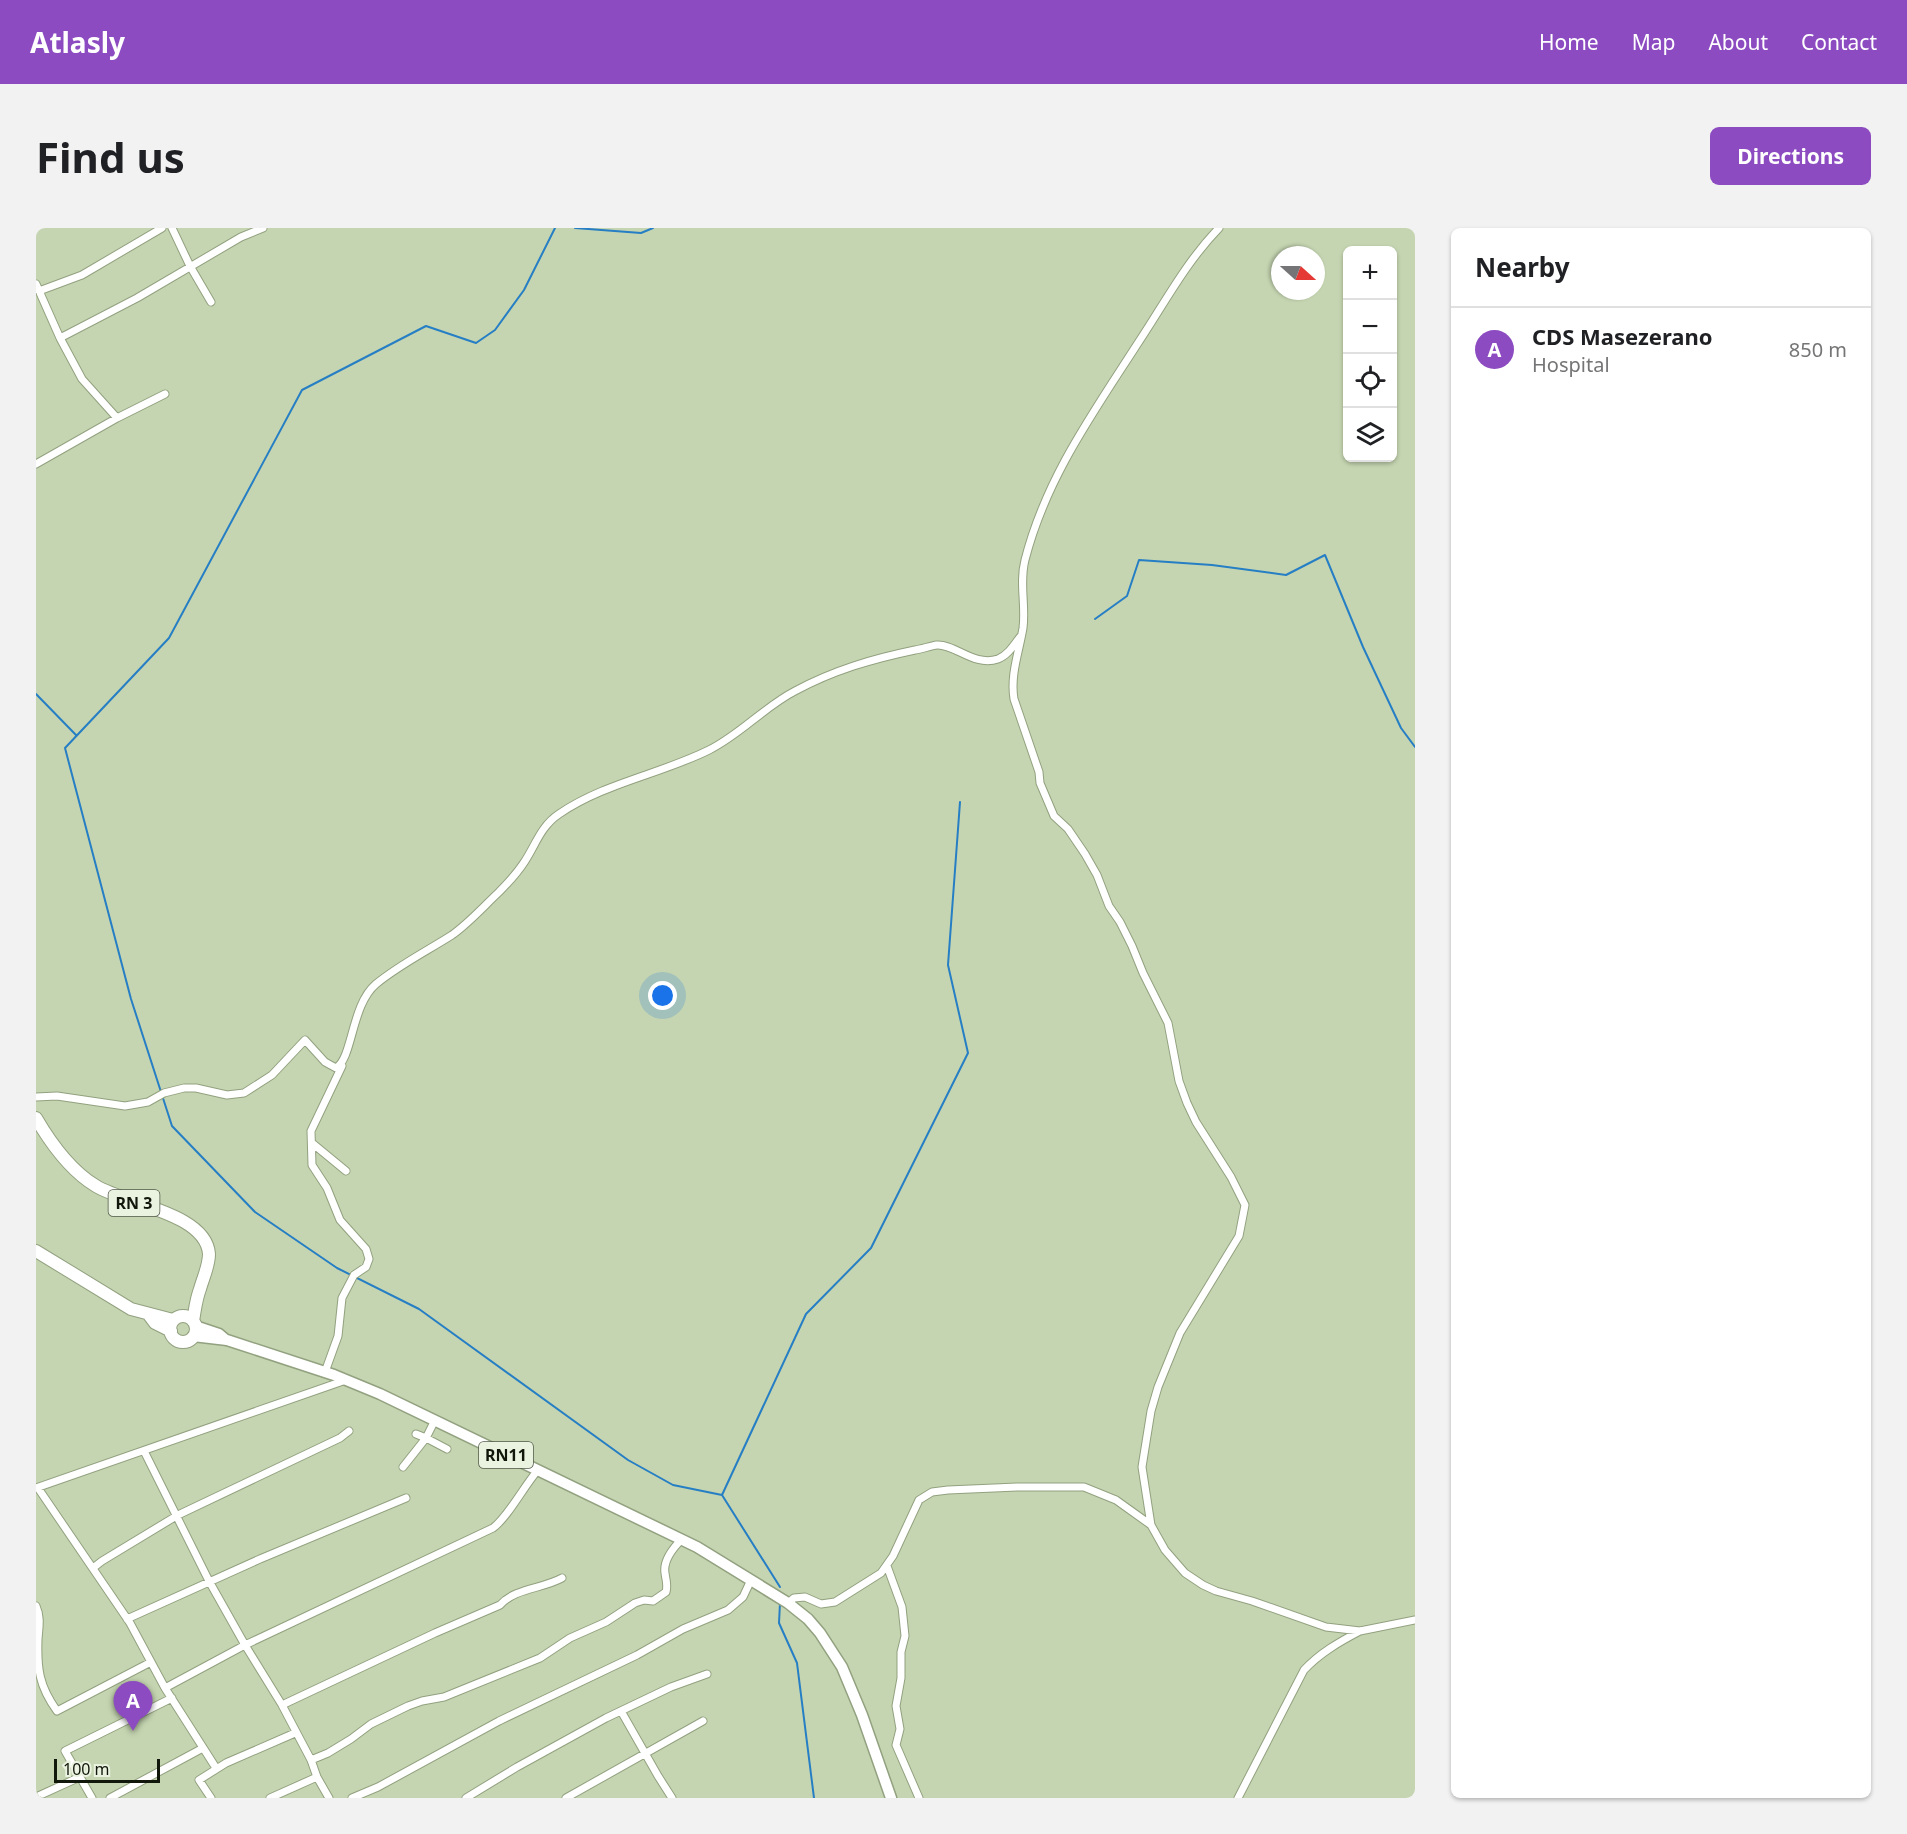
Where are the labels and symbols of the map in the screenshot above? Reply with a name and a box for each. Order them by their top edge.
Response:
north arrow [1271,246,1325,300]
your location [648,981,677,1010]
road number: RN 3 [108,1190,160,1216]
road number: RN11 [479,1442,533,1468]
pin: A [114,1682,152,1731]
scale bar [54,1756,160,1784]

